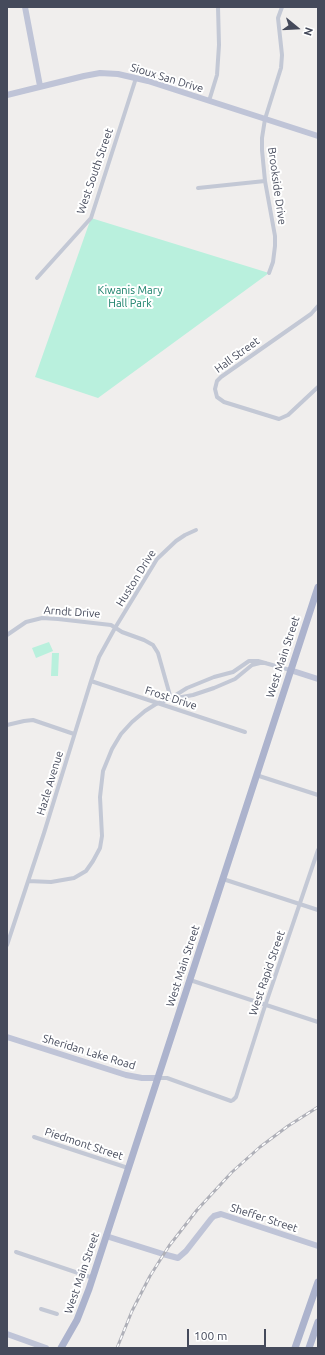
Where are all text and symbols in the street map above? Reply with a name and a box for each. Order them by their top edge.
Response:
north arrow [277,8,317,48]
text: N [301,26,315,37]
street label: Sioux San Drive [129,61,205,95]
street label: West South Street [74,126,116,216]
street label: Brookside Drive [265,146,289,226]
park label: Kiwanis Mary Hall Park [98,283,162,309]
street label: Hall Street [212,334,262,376]
street label: Huston Drive [113,547,159,609]
street label: Arndt Drive [43,603,101,621]
street label: West Main Street [264,614,302,700]
street label: Frost Drive [143,683,199,713]
street label: Hazle Avenue [34,749,66,817]
street label: West Main Street [164,923,202,1009]
street label: West Rapid Street [246,929,288,1017]
street label: Sheridan Lake Road [41,1032,137,1072]
street label: Piedmont Street [43,1125,125,1163]
street label: Sheffer Street [229,1201,299,1235]
street label: West Main Street [62,1231,102,1315]
scale bar [189,1321,268,1347]
text: 100 m [194,1329,227,1342]

